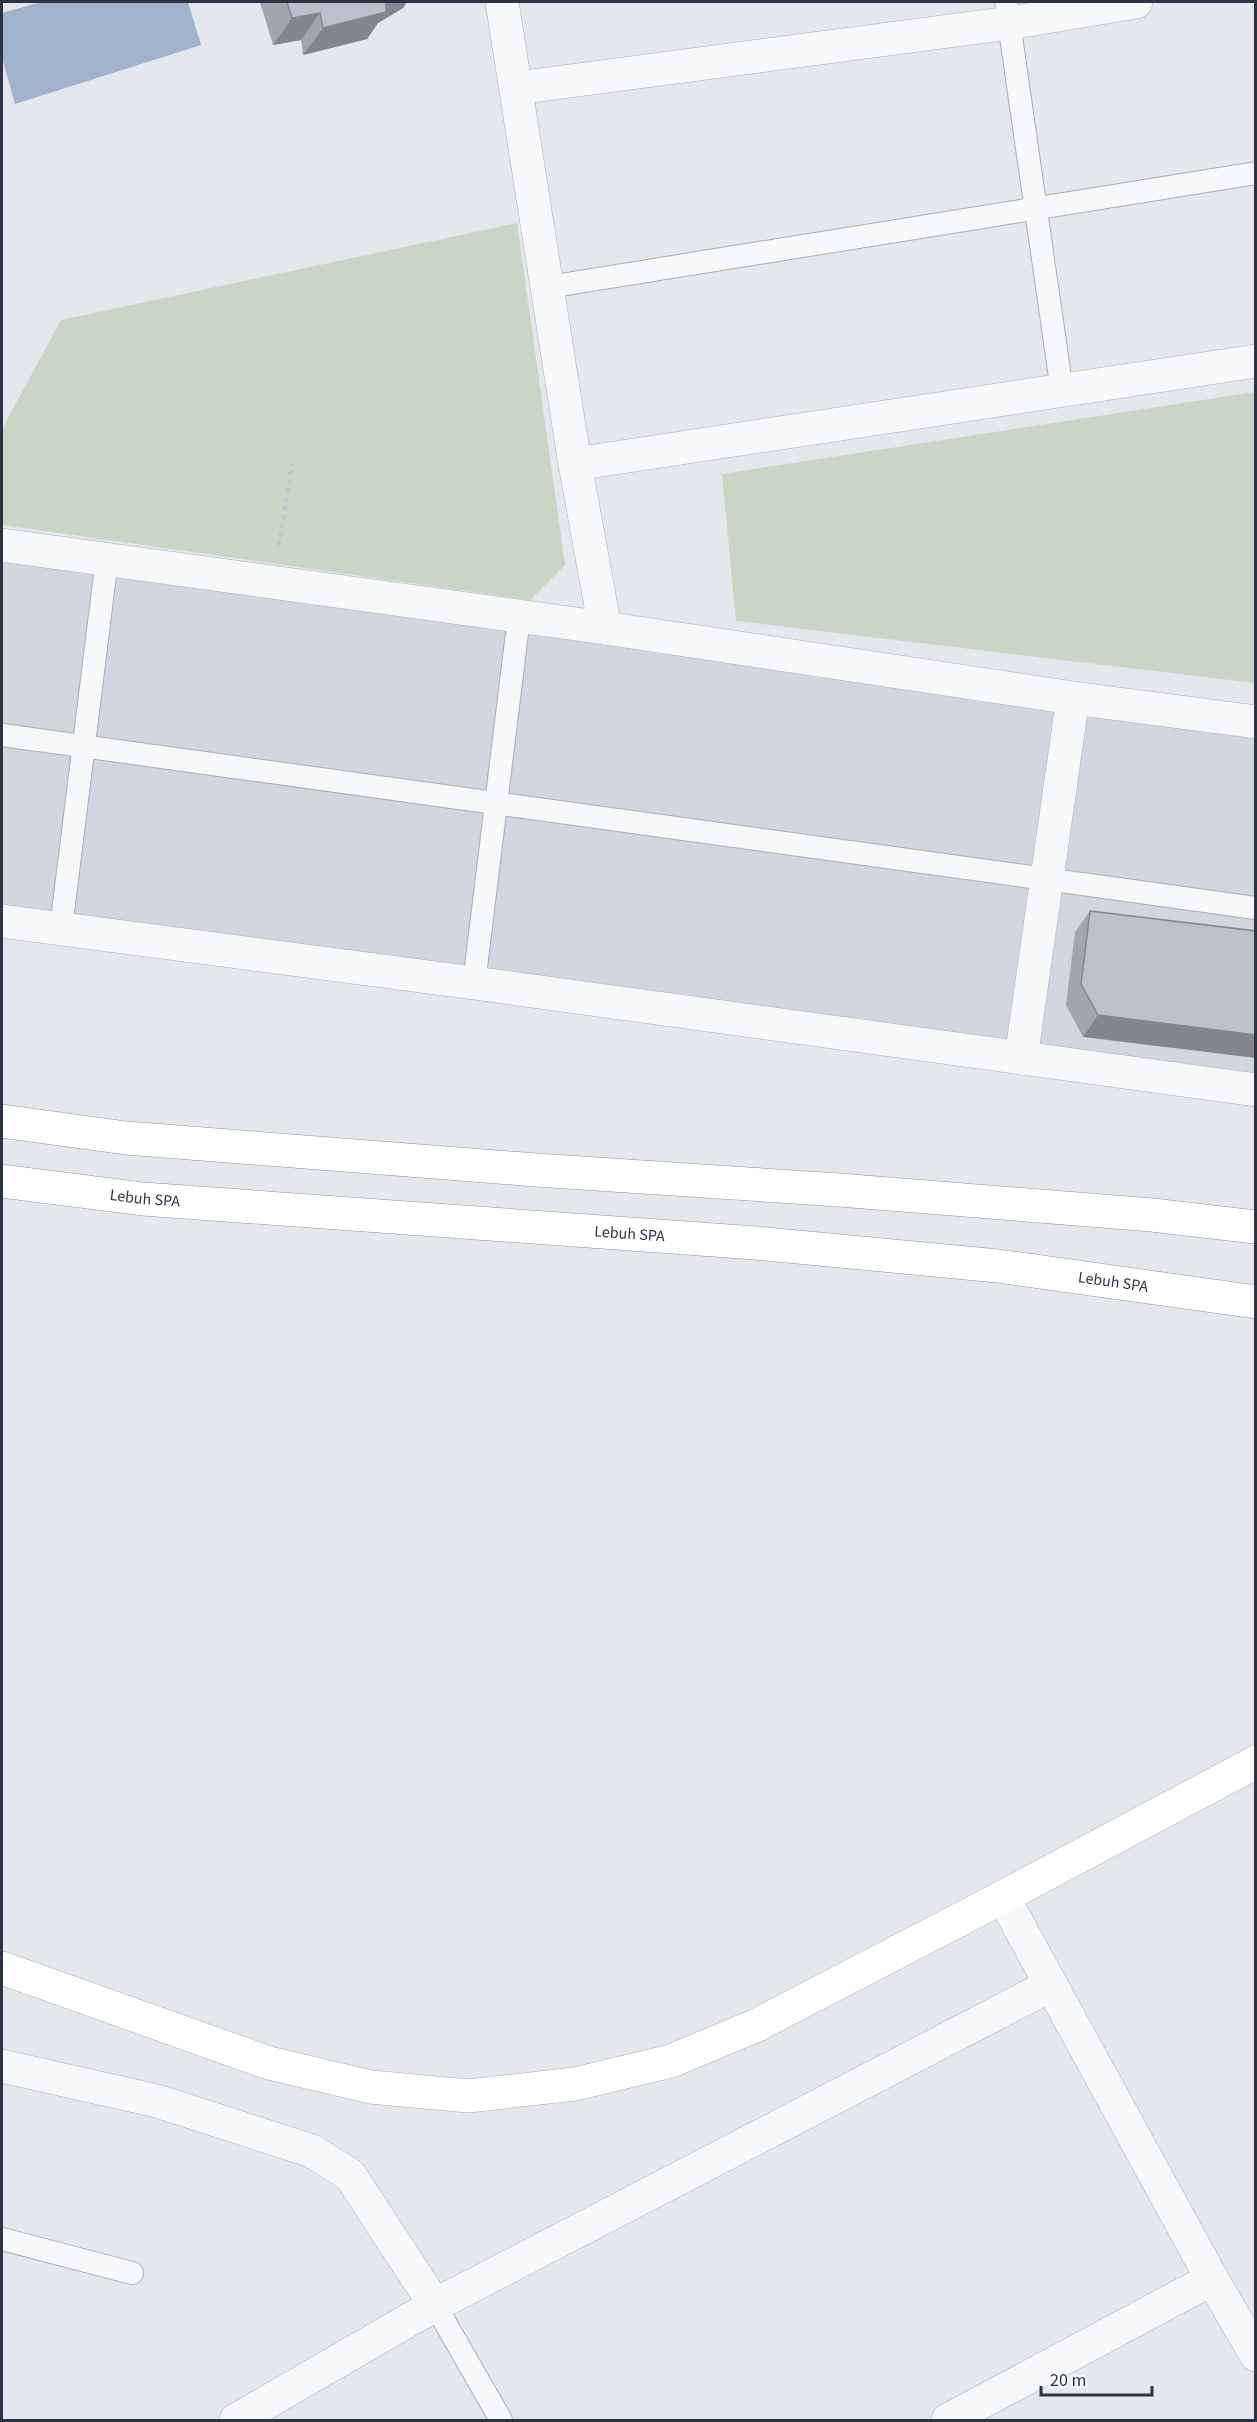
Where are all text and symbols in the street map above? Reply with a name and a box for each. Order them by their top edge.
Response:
street label: Lebuh SPA [108,1184,181,1213]
street label: Lebuh SPA [594,1220,666,1247]
street label: Lebuh SPA [1077,1266,1150,1298]
scale bar [1041,2359,1152,2397]
text: 20 m [1050,2368,1086,2393]

